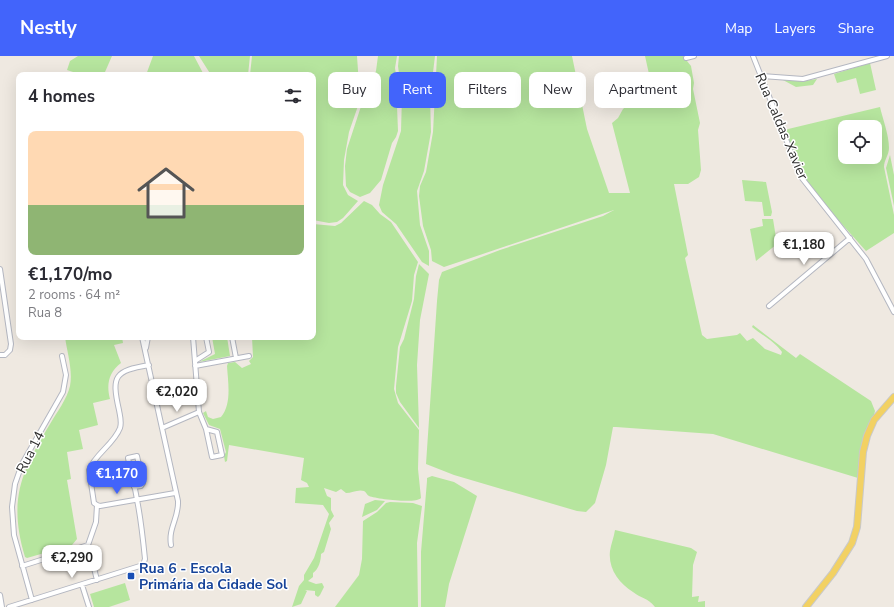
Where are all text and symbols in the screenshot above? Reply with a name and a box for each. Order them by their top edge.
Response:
text: Nestly [20,15,77,41]
text: Map [725,19,752,38]
text: Layers [774,19,816,38]
text: Share [838,19,874,38]
street label: Rua Caldas Xavier [750,70,813,182]
chip: Buy [328,72,381,108]
chip: Rent [389,72,446,108]
chip: Filters [454,72,521,108]
chip: New [529,72,586,108]
chip: Apartment [594,72,691,108]
text: 4 homes [28,85,95,108]
icon: filters [282,85,304,107]
map controls [838,120,882,164]
button: locate [838,120,882,164]
icon: home [130,157,202,229]
pin: €1,180 [771,232,837,266]
text: €1,180 [783,236,825,254]
text: €1,170/mo [28,263,112,286]
text: 2 rooms · 64 m² [28,286,120,304]
text: Rua 8 [28,304,62,322]
pin: €2,020 [144,379,210,413]
text: €2,020 [156,383,198,401]
street label: Rua 14 [12,428,49,477]
pin: €1,170 [84,461,150,495]
text: €1,170 [96,465,138,483]
pin: €2,290 [39,545,105,579]
text: €2,290 [51,549,93,567]
place label: Rua 6 - Escola Primária da Cidade Sol [139,559,288,594]
marker: Rua 6 - Escola Primária da Cidade Sol [126,571,136,581]

